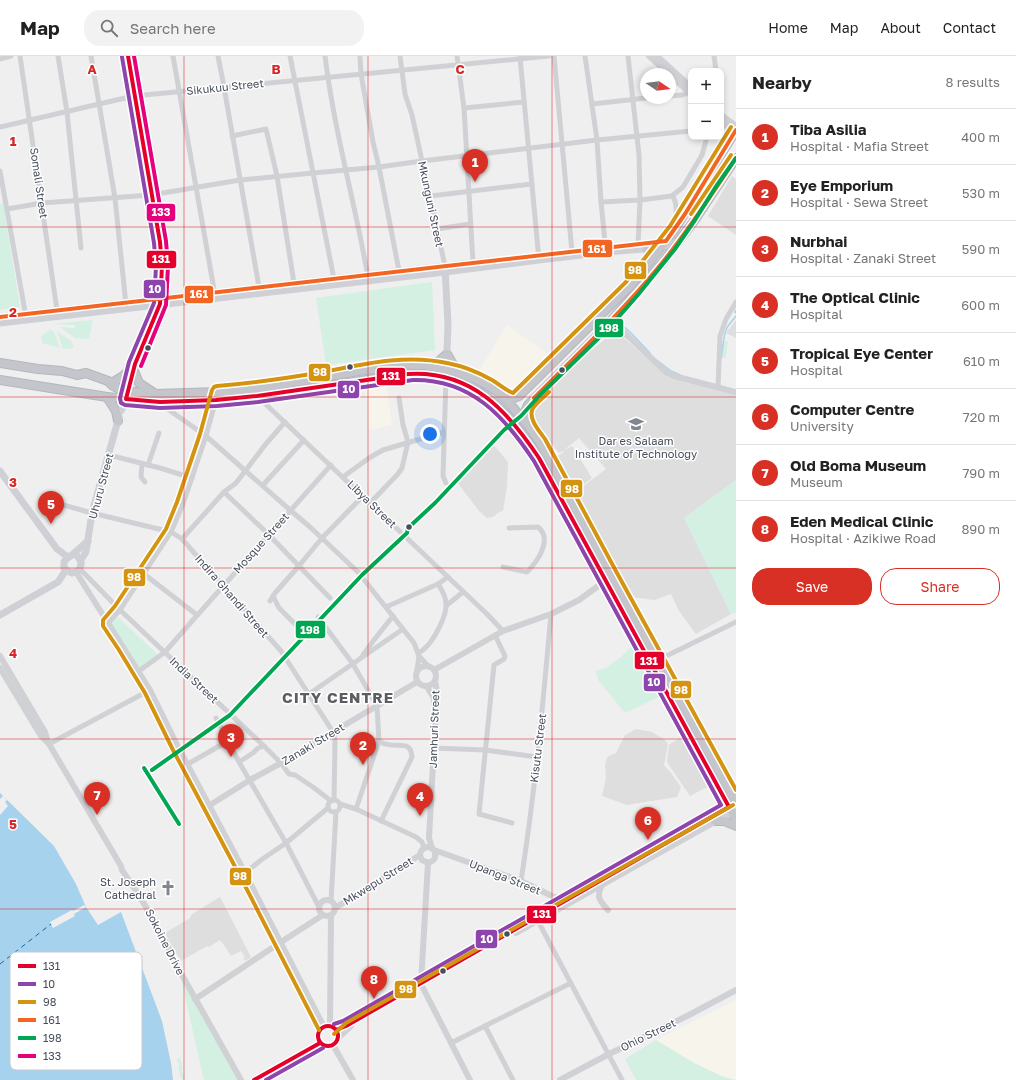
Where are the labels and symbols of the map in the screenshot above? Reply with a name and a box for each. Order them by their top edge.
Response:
text: A [87,61,97,77]
text: B [271,61,281,77]
text: C [455,61,465,77]
north arrow [640,68,676,104]
street label: Sikukuu Street [186,76,264,97]
text: 1 [10,133,17,149]
street label: Somali Street [28,147,51,219]
pin: 1 [462,149,488,182]
street label: Mkunguni Street [416,160,447,248]
line badge: 133 [146,203,176,222]
text: 133 [151,205,171,218]
line badge: 161 [582,239,613,258]
text: 161 [588,242,606,255]
line badge: 131 [146,250,177,269]
text: 131 [152,252,170,265]
line badge: 98 [624,261,647,280]
text: 98 [628,263,642,276]
line badge: 10 [143,279,166,299]
text: 10 [149,282,161,295]
line badge: 161 [184,285,214,304]
text: 161 [190,287,208,300]
text: 2 [9,304,17,320]
line badge: 198 [594,318,624,338]
text: 198 [599,321,619,334]
unlabelled marker [143,343,153,353]
unlabelled marker [345,362,355,372]
line badge: 98 [308,363,331,382]
text: 98 [313,365,327,378]
unlabelled marker [557,365,567,375]
line badge: 131 [376,367,406,386]
text: 131 [382,369,400,382]
line badge: 10 [337,380,360,399]
text: 10 [343,382,355,395]
school or university icon: Dar es Salaam Institute of Technology [627,415,645,433]
your location [420,424,440,444]
place label: Dar es Salaam Institute of Technology [575,434,697,460]
street label: Uhuru Street [85,451,116,520]
text: 3 [9,474,17,490]
street label: Libya Street [345,477,400,530]
line badge: 98 [560,479,583,498]
text: 98 [565,482,579,495]
pin: 5 [38,491,64,524]
street label: Mosque Street [230,510,291,576]
unlabelled marker [404,522,414,532]
street label: Indira Ghandi Street [193,552,272,640]
line badge: 98 [123,568,146,587]
text: 98 [127,570,141,583]
line badge: 198 [295,620,326,639]
text: 198 [300,623,320,636]
text: 4 [9,645,17,661]
line badge: 131 [634,651,665,670]
street label: India Street [167,654,221,705]
text: 131 [640,654,658,667]
line badge: 10 [643,673,666,692]
text: 10 [648,675,660,688]
line badge: 98 [670,680,692,699]
text: 98 [674,683,688,696]
district label: CITY CENTRE [282,688,394,706]
street label: Jamhuri Street [426,690,441,768]
street label: Kisutu Street [527,713,548,783]
street label: Zanaki Street [279,720,346,767]
pin: 3 [218,724,244,757]
pin: 2 [350,732,376,765]
pin: 7 [84,782,110,815]
pin: 4 [407,783,433,816]
pin: 6 [635,807,661,840]
text: 5 [9,816,17,832]
street label: Mkwepu Street [340,854,415,907]
street label: Upanga Street [467,856,543,897]
line badge: 98 [229,867,252,886]
text: 98 [233,869,247,882]
place label: St. Joseph Cathedral [100,875,156,901]
church icon: St. Joseph Cathedral [159,879,177,897]
line badge: 131 [526,905,557,924]
street label: Sokoine Drive [143,907,188,977]
text: 131 [533,907,551,920]
line badge: 10 [475,929,498,949]
unlabelled marker [502,929,512,939]
text: 10 [481,932,493,945]
legend [10,952,142,1070]
text: 131 [43,959,60,972]
pin: 8 [361,966,387,999]
unlabelled marker [438,966,448,976]
text: 10 [43,977,55,990]
line badge: 98 [394,980,417,999]
text: 98 [399,982,413,995]
text: 98 [43,995,57,1008]
text: 161 [43,1013,60,1026]
street label: Ohio Street [618,1016,677,1053]
text: 198 [43,1031,62,1044]
text: 133 [43,1049,61,1062]

